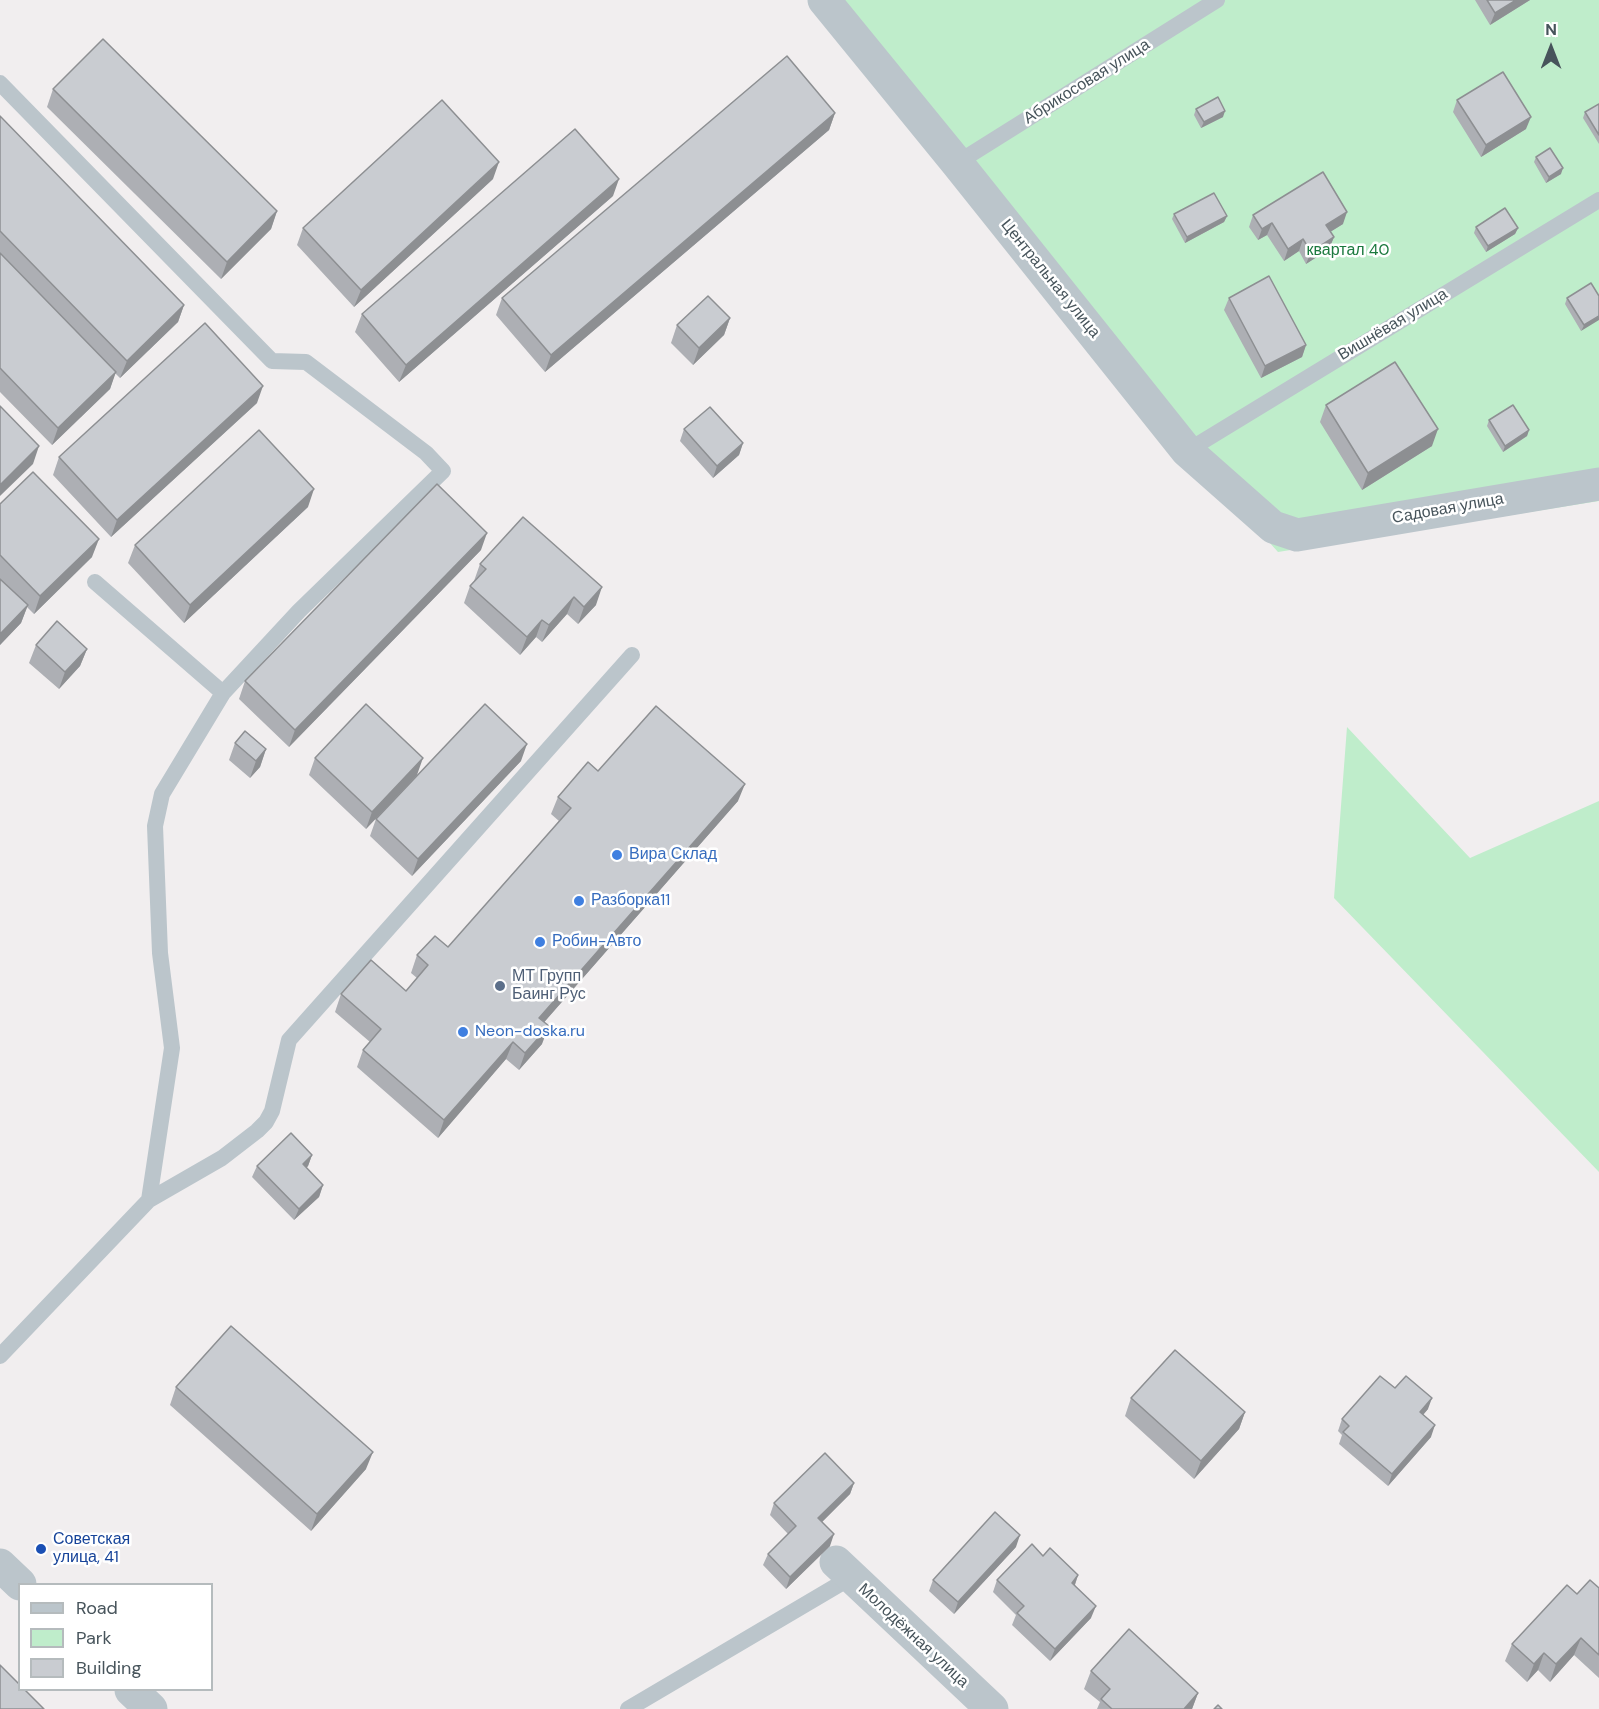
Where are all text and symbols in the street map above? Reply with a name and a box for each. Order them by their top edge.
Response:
north arrow [1521,18,1581,78]
text: N [1545,19,1557,40]
street label: Абрикосовая улица [1020,35,1154,129]
street label: Центральная улица [996,216,1104,342]
park label: квартал 40 [1306,241,1390,261]
street label: Вишнёвая улица [1335,285,1451,365]
street label: Садовая улица [1391,490,1505,528]
place label: Вира Склад [629,845,717,865]
marker: Вира Склад [610,848,624,862]
place label: Разборка11 [591,891,670,911]
marker: Разборка11 [572,894,586,908]
place label: Робин-Авто [552,932,641,952]
marker: Робин-Авто [533,935,547,949]
place label: МТ Групп Баинг Рус [512,967,586,1005]
marker: МТ Групп Баинг Рус [493,979,507,993]
place label: Neon-doska.ru [475,1022,585,1042]
marker: Neon-doska.ru [456,1025,470,1039]
place label: Советская улица, 41 [53,1530,130,1568]
marker: Советская улица, 41 [34,1542,48,1556]
street label: Молодёжная улица [854,1580,972,1692]
legend [18,1583,213,1691]
text: Road [76,1596,118,1620]
text: Park [76,1626,112,1650]
text: Building [76,1656,141,1680]

